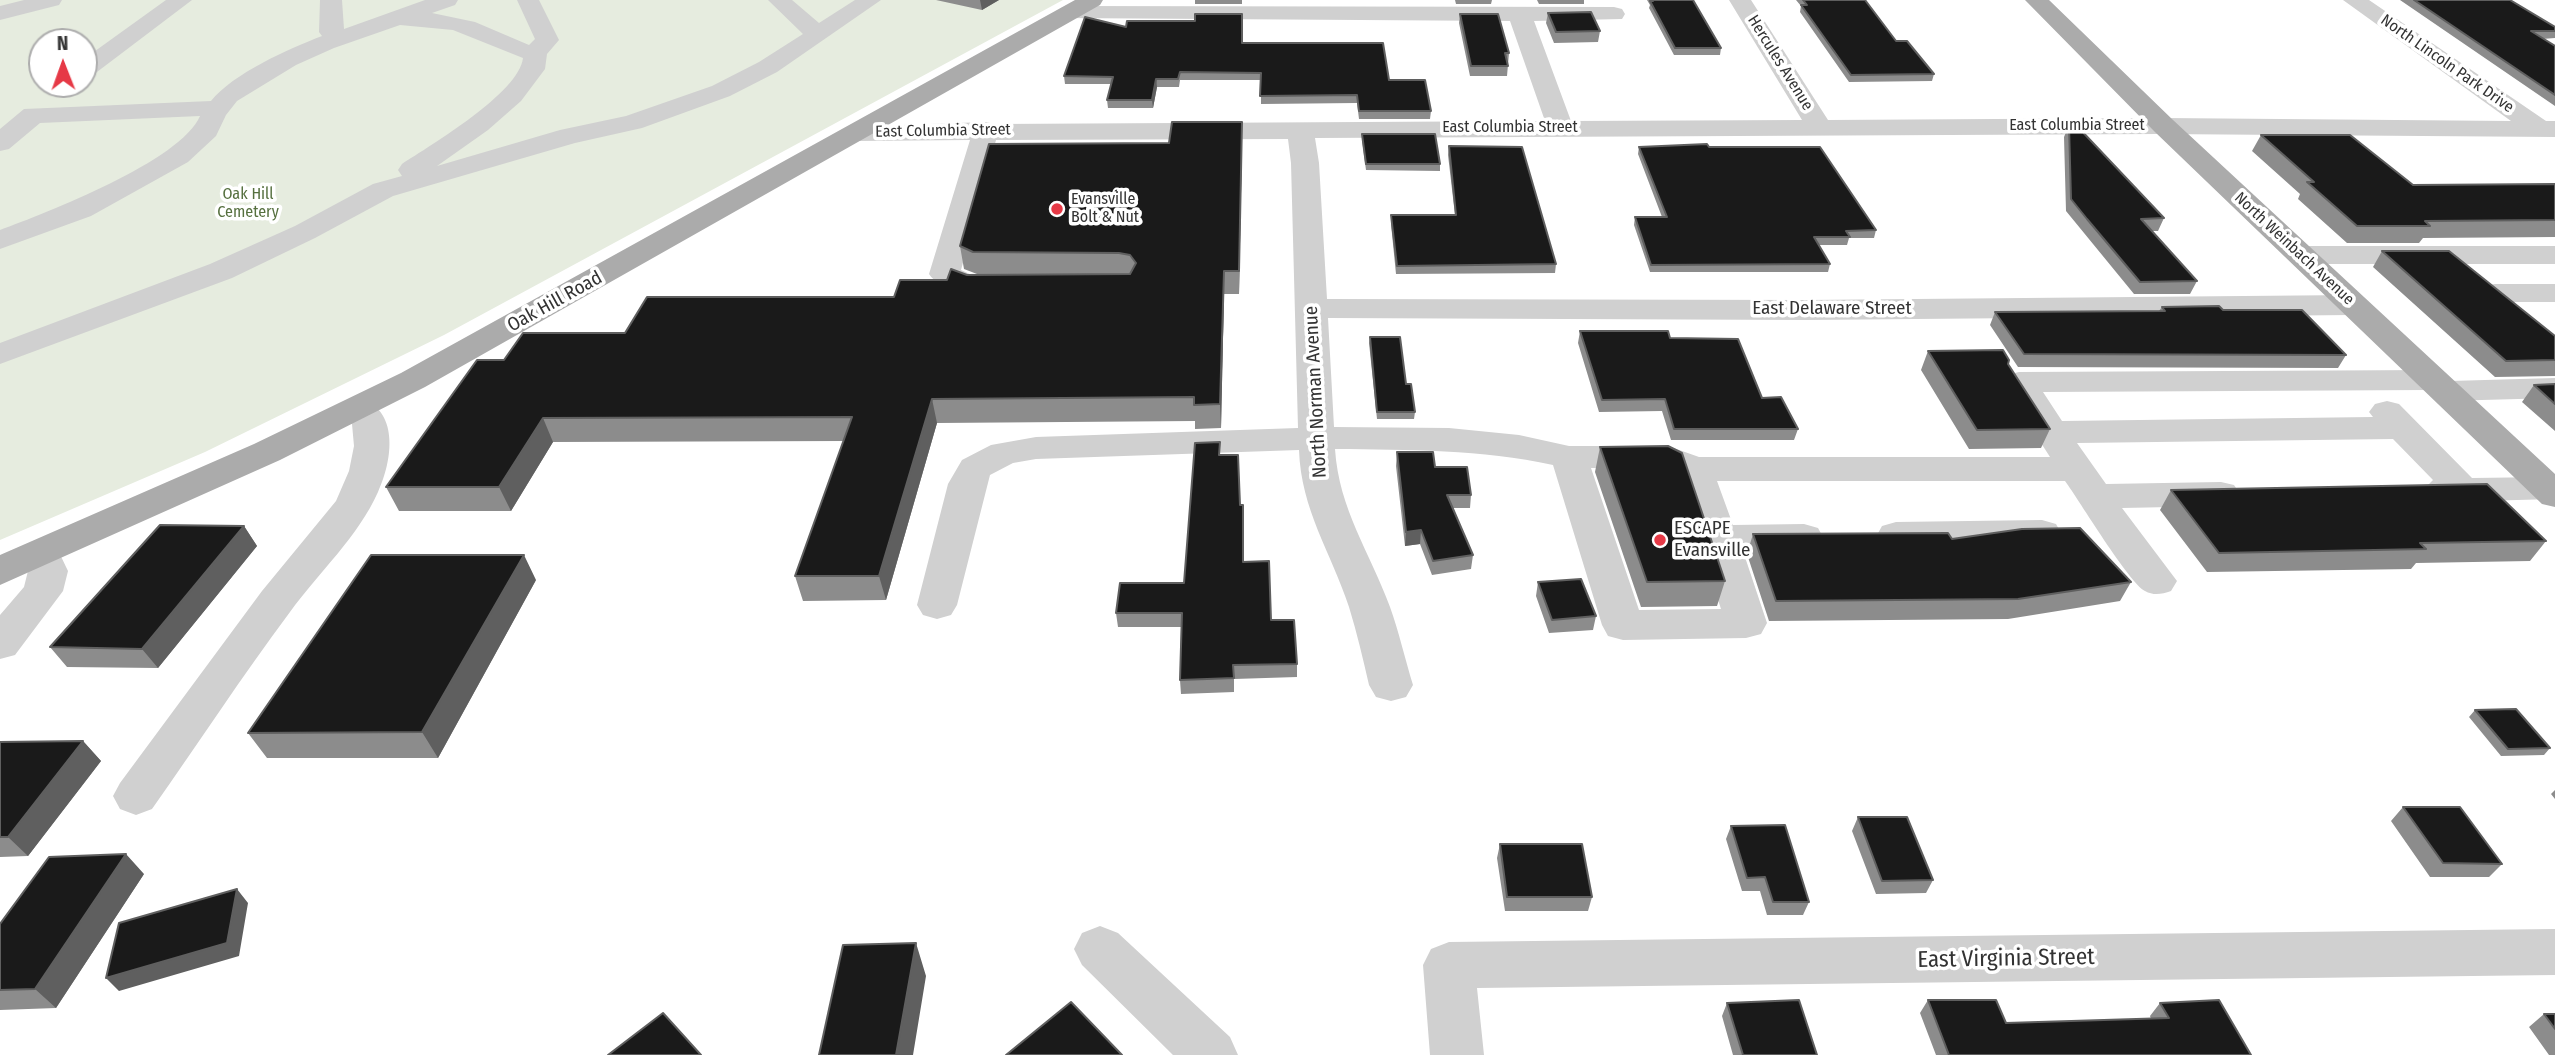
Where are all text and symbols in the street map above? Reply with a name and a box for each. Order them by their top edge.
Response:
street label: North Lincoln Park Drive [2377,11,2517,117]
street label: Hercules Avenue [1743,12,1817,114]
north arrow [28,28,98,98]
text: N [57,32,69,55]
street label: East Columbia Street [2009,116,2145,136]
street label: East Columbia Street [1442,118,1578,138]
street label: East Columbia Street [875,120,1011,142]
park label: Oak Hill Cemetery [217,185,279,223]
street label: North Weinbach Avenue [2230,189,2358,309]
place label: Evansville Bolt & Nut [1071,190,1139,228]
marker: Evansville Bolt & Nut [1049,201,1065,217]
street label: Oak Hill Road [504,267,606,337]
street label: East Delaware Street [1752,298,1912,320]
street label: North Norman Avenue [1300,305,1332,479]
place label: ESCAPE Evansville [1674,518,1750,562]
marker: ESCAPE Evansville [1652,532,1668,548]
street label: East Virginia Street [1917,944,2095,974]

